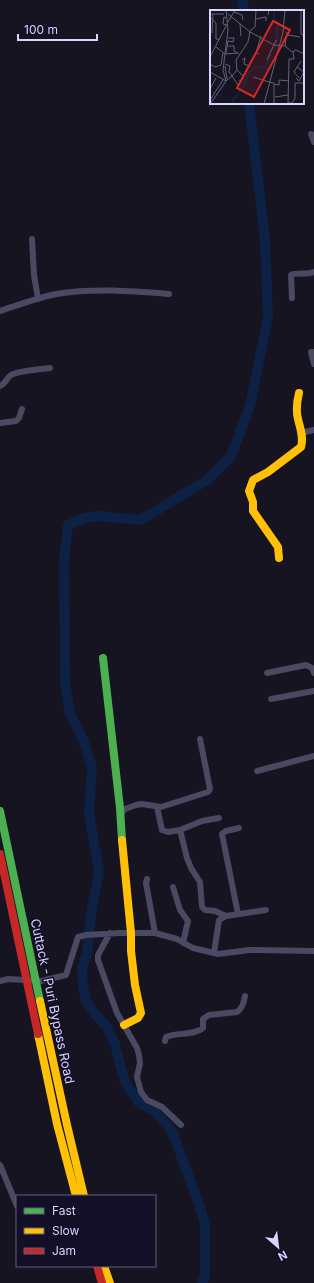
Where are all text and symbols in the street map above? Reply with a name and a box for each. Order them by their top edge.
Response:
inset map [210,10,304,104]
scale bar [18,16,97,42]
text: 100 m [24,22,58,37]
street label: Cuttack - Puri Bypass Road [28,917,78,1085]
legend [16,1195,156,1267]
text: Fast [52,1203,76,1218]
text: Slow [52,1223,80,1238]
north arrow [258,1227,298,1267]
text: Jam [52,1243,76,1258]
text: N [276,1248,290,1264]

